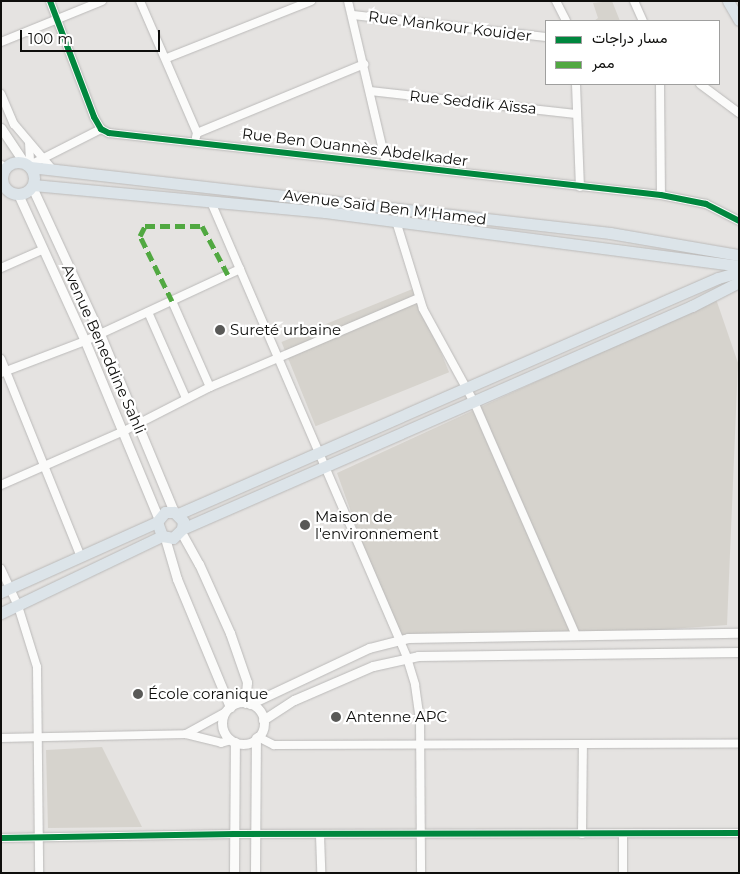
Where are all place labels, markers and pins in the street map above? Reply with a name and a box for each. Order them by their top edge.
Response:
place label: Sureté urbaine [230,321,341,339]
marker: Sureté urbaine [214,324,226,336]
place label: Maison de l'environnement [315,507,439,542]
marker: Maison de l'environnement [299,519,311,531]
place label: École coranique [148,685,268,703]
marker: École coranique [132,688,144,700]
place label: Antenne APC [346,708,447,726]
marker: Antenne APC [330,711,342,723]

